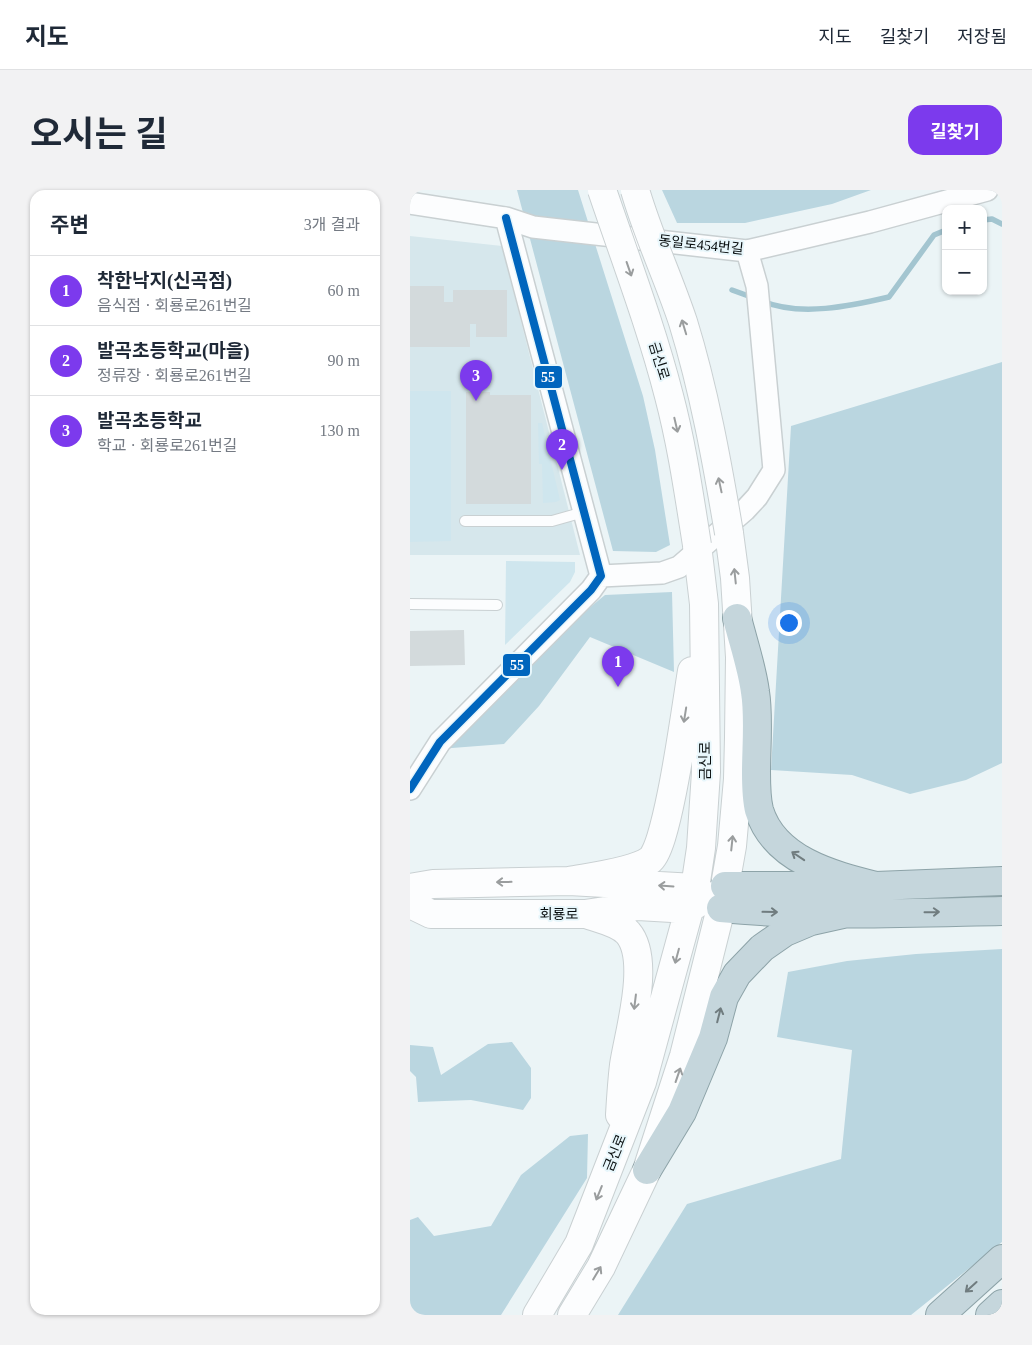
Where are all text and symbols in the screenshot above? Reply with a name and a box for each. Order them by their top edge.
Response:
text: 지도 [25,24,69,50]
text: 지도 [819,27,852,47]
text: 길찾기 [880,27,929,47]
text: 저장됨 [957,27,1007,47]
button: 길찾기 [908,105,1002,155]
text: 오시는 길 [30,115,168,154]
map controls [942,205,987,295]
button: + [942,205,987,250]
text: 주변 [50,213,89,237]
text: 3개 결과 [304,216,360,233]
street label: 동일로454번길 [658,233,744,257]
button: − [942,250,987,295]
one-way arrow [624,261,634,277]
text: 착한낙지(신곡점) [97,270,232,291]
text: 1 [62,282,70,299]
text: 60 m [328,282,360,299]
text: 음식점 · 회룡로261번길 [97,297,252,314]
one-way arrow [678,319,688,335]
text: 발곡초등학교(마을) [97,340,250,361]
street label: 금신로 [646,340,672,382]
text: 2 [62,352,70,369]
text: 90 m [328,352,360,369]
pin: 3 [460,360,492,401]
line badge: 55 [534,365,563,389]
text: 정류장 · 회룡로261번길 [97,367,252,384]
text: 55 [541,370,555,385]
text: 발곡초등학교 [97,410,202,431]
one-way arrow [672,416,681,432]
text: 3 [62,422,70,439]
text: 130 m [320,422,360,439]
pin: 2 [546,429,578,470]
text: 학교 · 회룡로261번길 [97,437,237,454]
one-way arrow [715,477,725,493]
one-way arrow [730,568,740,584]
your location [776,610,802,636]
pin: 1 [602,646,634,687]
line badge: 55 [502,653,531,677]
text: 55 [510,658,524,673]
one-way arrow [679,707,689,723]
street label: 금신로 [698,742,713,780]
one-way arrow [727,835,737,851]
one-way arrow [791,851,805,862]
one-way arrow [496,878,512,887]
one-way arrow [658,881,674,890]
street label: 회룡로 [540,907,578,922]
one-way arrow [761,907,777,917]
one-way arrow [924,907,940,917]
one-way arrow [672,947,681,963]
one-way arrow [630,993,640,1009]
one-way arrow [714,1008,724,1024]
one-way arrow [674,1067,683,1083]
street label: 금신로 [601,1132,629,1174]
one-way arrow [594,1185,603,1200]
one-way arrow [593,1267,603,1281]
one-way arrow [964,1281,977,1293]

